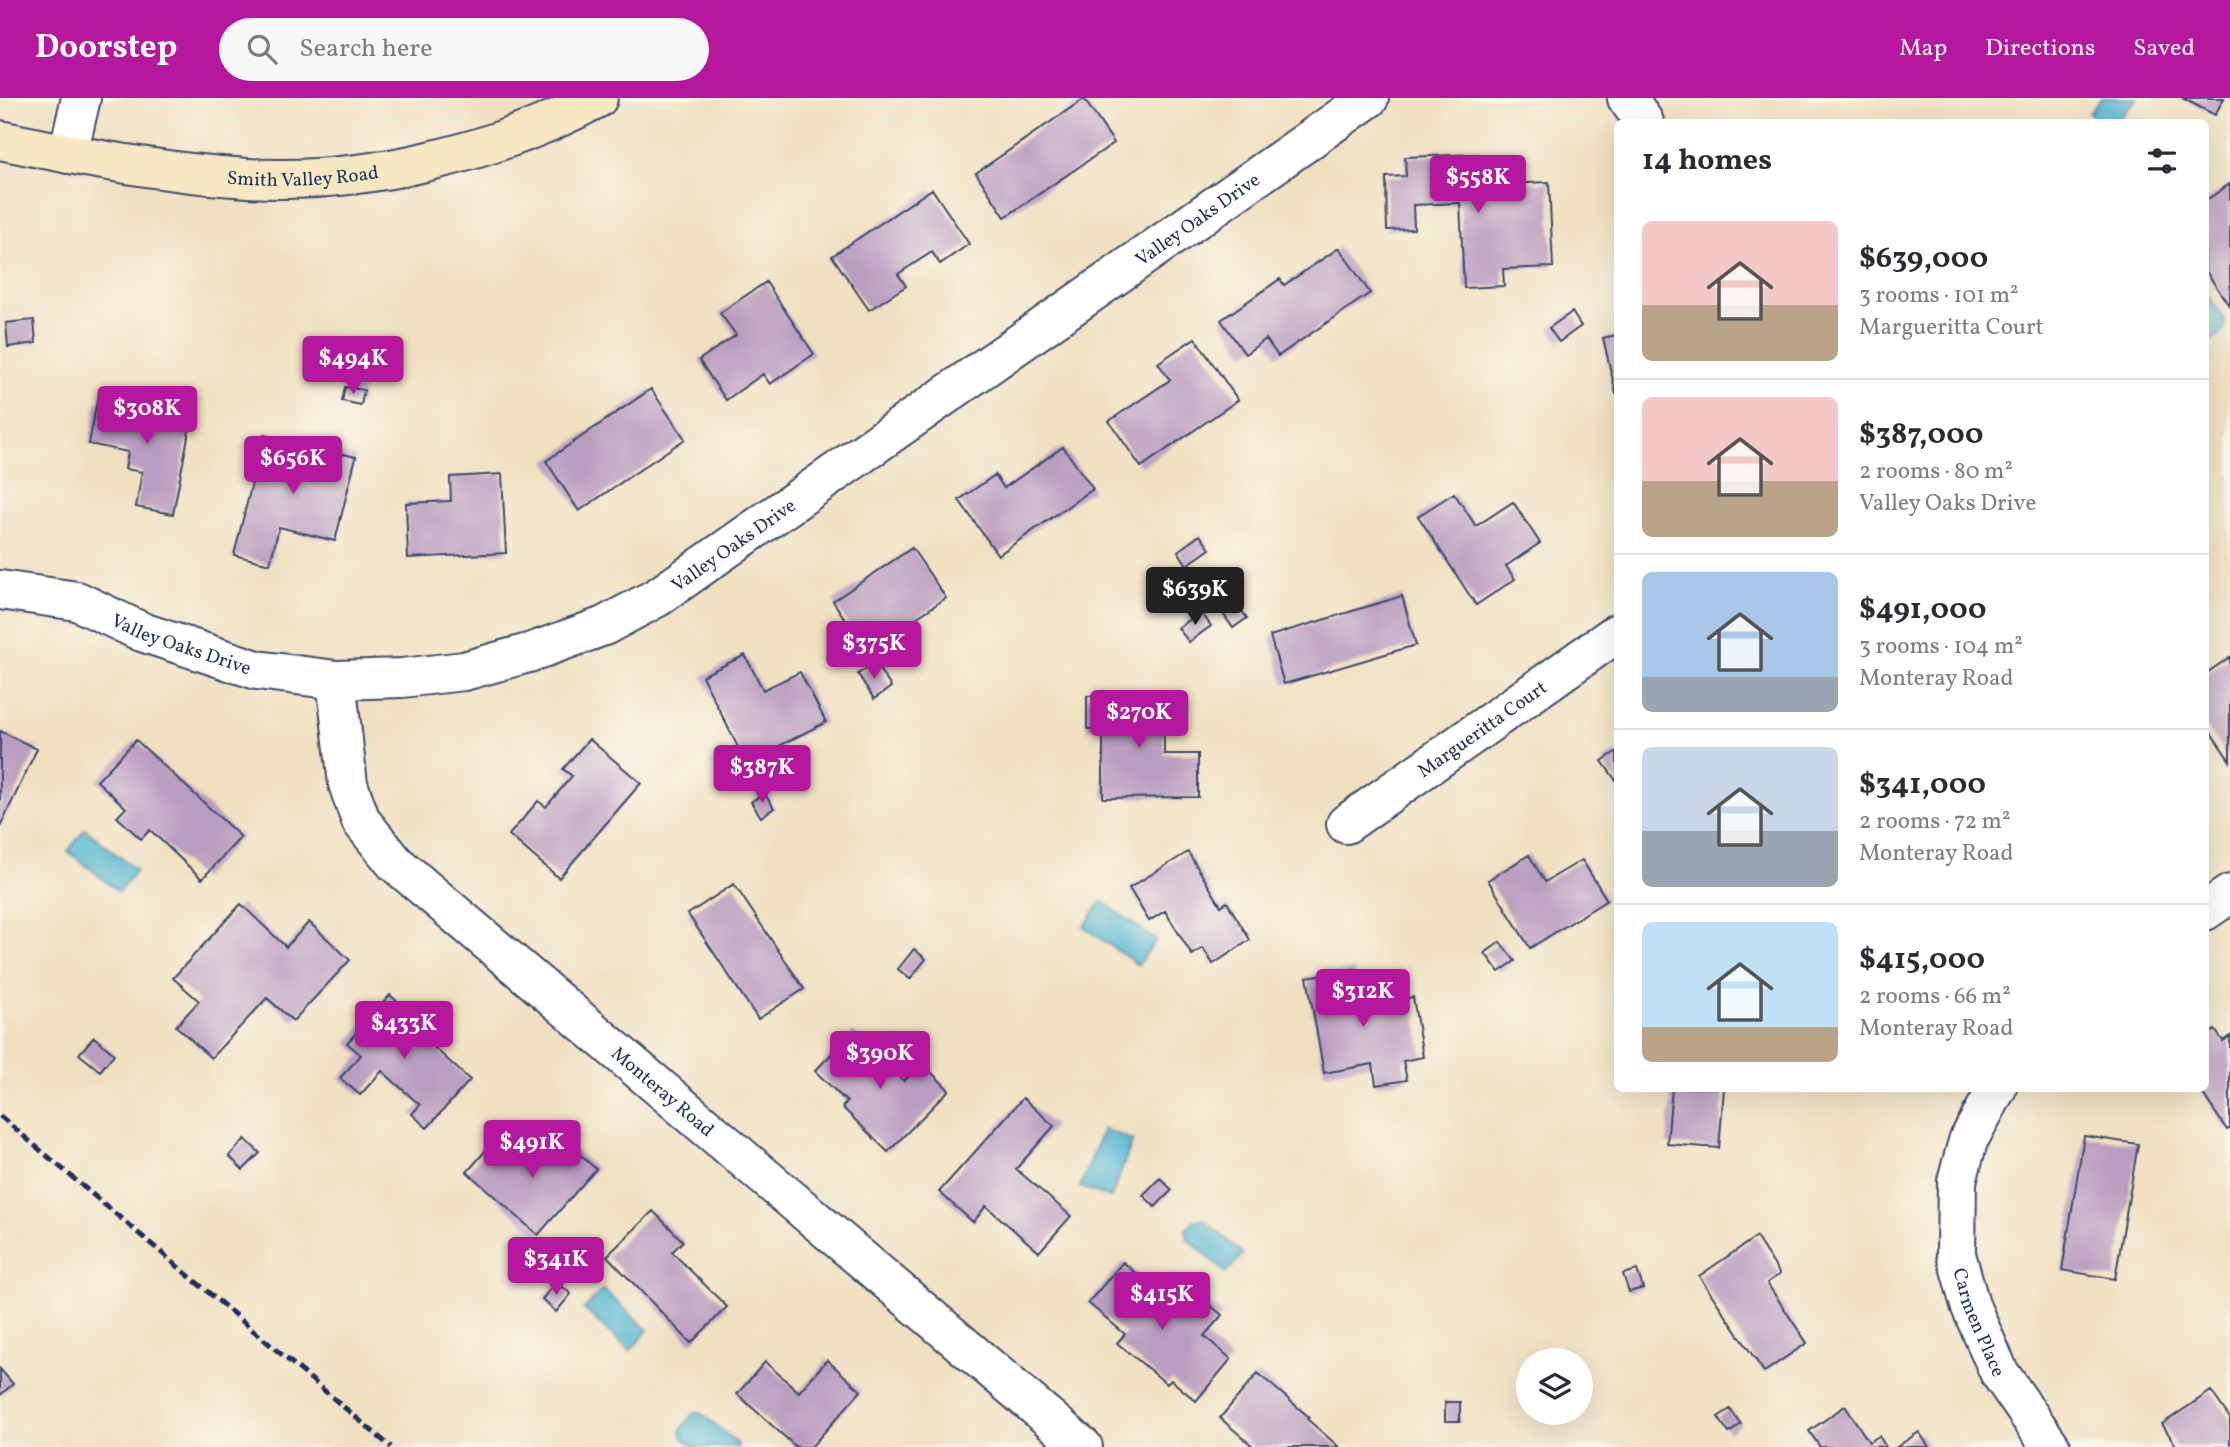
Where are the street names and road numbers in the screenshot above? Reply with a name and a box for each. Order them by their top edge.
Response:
street label: Smith Valley Road [226,160,381,194]
street label: Valley Oaks Drive [1131,168,1266,273]
street label: Valley Oaks Drive [667,493,802,599]
street label: Valley Oaks Drive [107,608,254,682]
street label: Margueritta Court [1413,675,1553,785]
street label: Monteray Road [605,1041,719,1144]
street label: Carmen Place [1945,1265,2010,1381]

